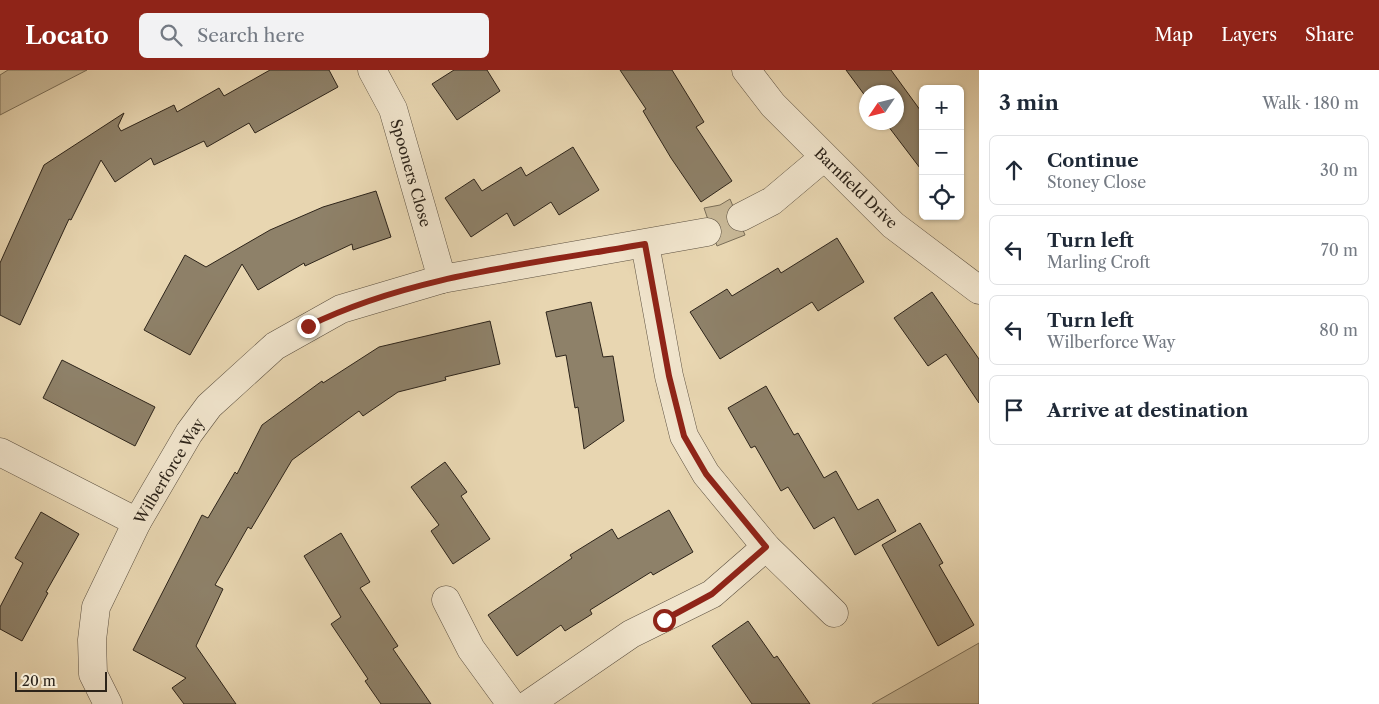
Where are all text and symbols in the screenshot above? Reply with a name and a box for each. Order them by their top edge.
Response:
search box [139,13,489,58]
text: Locato [25,21,109,50]
icon: search [157,21,185,49]
text: Search here [197,24,305,47]
text: Map [1155,24,1193,46]
text: Layers [1221,24,1277,46]
text: Share [1305,24,1354,46]
north arrow [859,85,904,130]
map controls [919,85,964,220]
button: + [919,85,964,130]
text: 3 min [999,90,1059,115]
text: Walk · 180 m [1262,93,1359,113]
street label: Spooners Close [387,117,435,229]
button: − [919,130,964,175]
street label: Barnfield Drive [810,143,902,233]
text: Continue [1047,149,1139,172]
icon: ahead [1000,156,1028,184]
text: 30 m [1320,160,1358,180]
text: Stoney Close [1047,172,1146,192]
button: locate [919,175,964,220]
text: Turn left [1047,229,1134,252]
icon: left [1000,236,1028,264]
text: 70 m [1321,240,1358,260]
text: Marling Croft [1047,252,1150,272]
text: Turn left [1047,309,1134,332]
route end [297,315,320,338]
icon: left [1000,316,1028,344]
text: 80 m [1319,320,1358,340]
text: Wilberforce Way [1047,332,1175,352]
icon: arrive [1000,396,1028,424]
text: Arrive at destination [1047,399,1248,422]
street label: Wilberforce Way [129,414,208,528]
route start [653,609,676,632]
scale bar [15,669,108,692]
text: 20 m [22,672,56,690]

